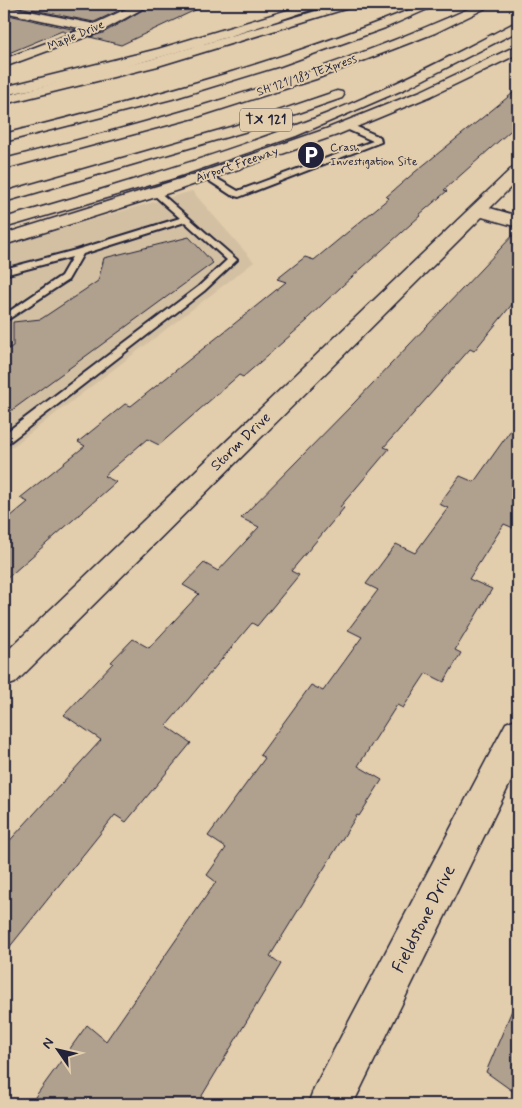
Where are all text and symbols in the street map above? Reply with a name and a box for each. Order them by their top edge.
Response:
street label: Maple Drive [45,17,107,55]
street label: SH 121/183 TEXpress [255,51,359,101]
road number: TX 121 [240,108,292,132]
parking icon: Crash Investigation Site [296,140,326,170]
place label: Crash Investigation Site [330,140,418,170]
street label: Airport Freeway [194,143,280,187]
street label: Storm Drive [206,408,276,476]
street label: Fieldstone Drive [387,861,462,977]
north arrow [32,1026,82,1076]
text: N [38,1034,58,1052]

